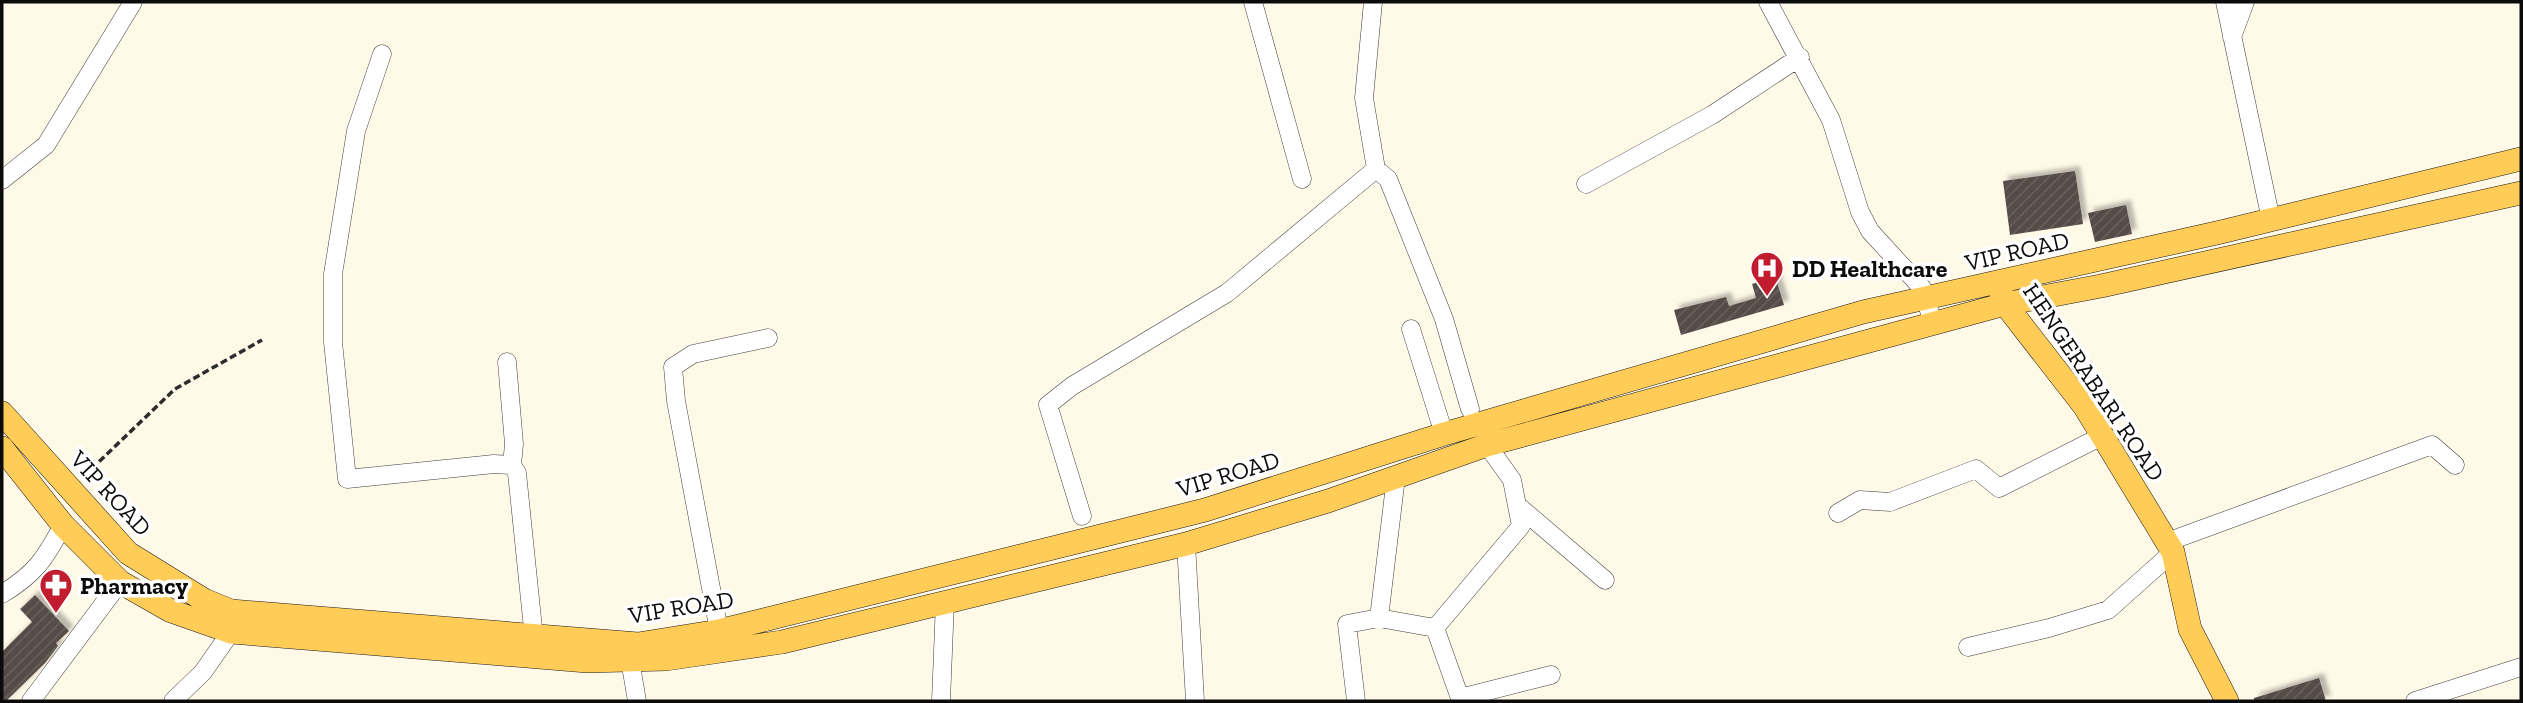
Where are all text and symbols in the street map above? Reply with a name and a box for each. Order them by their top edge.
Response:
street label: VIP ROAD [1961,225,2072,277]
hospital icon: DD Healthcare [1748,249,1786,298]
place label: DD Healthcare [1792,254,1948,283]
street label: HENGERABARI ROAD [2017,278,2171,486]
street label: VIP ROAD [64,444,158,542]
street label: VIP ROAD [1172,445,1283,504]
pharmacy icon: Pharmacy [37,566,75,615]
place label: Pharmacy [80,571,188,600]
street label: VIP ROAD [625,584,736,630]

